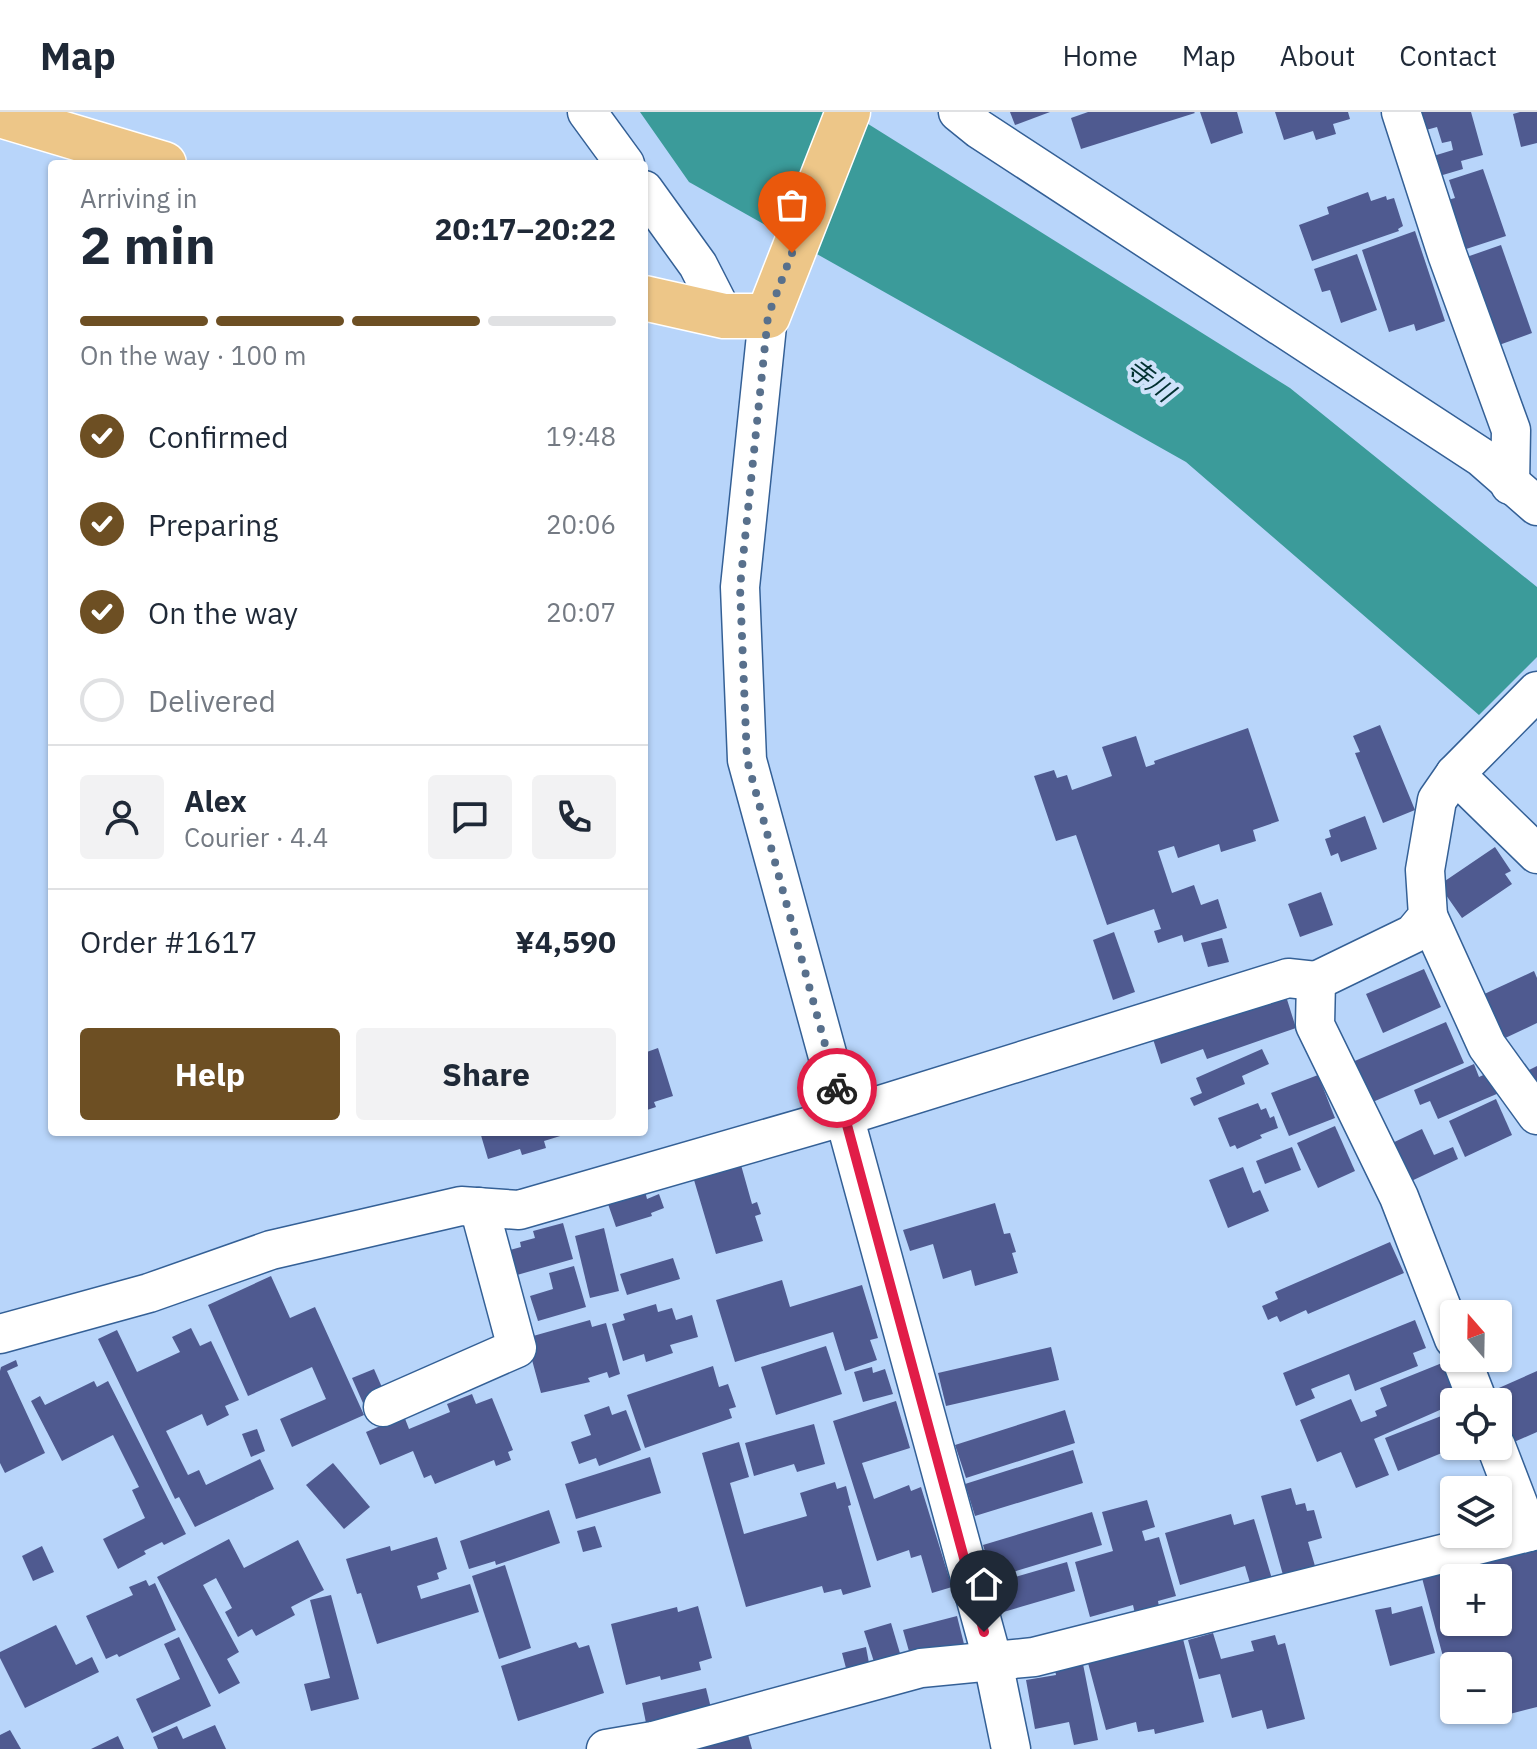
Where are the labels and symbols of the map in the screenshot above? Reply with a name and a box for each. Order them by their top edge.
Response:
pin [758,171,826,253]
water label: 寺川 [1120,350,1184,410]
courier [797,1048,877,1128]
north arrow [1440,1300,1512,1372]
pin [950,1550,1018,1632]

